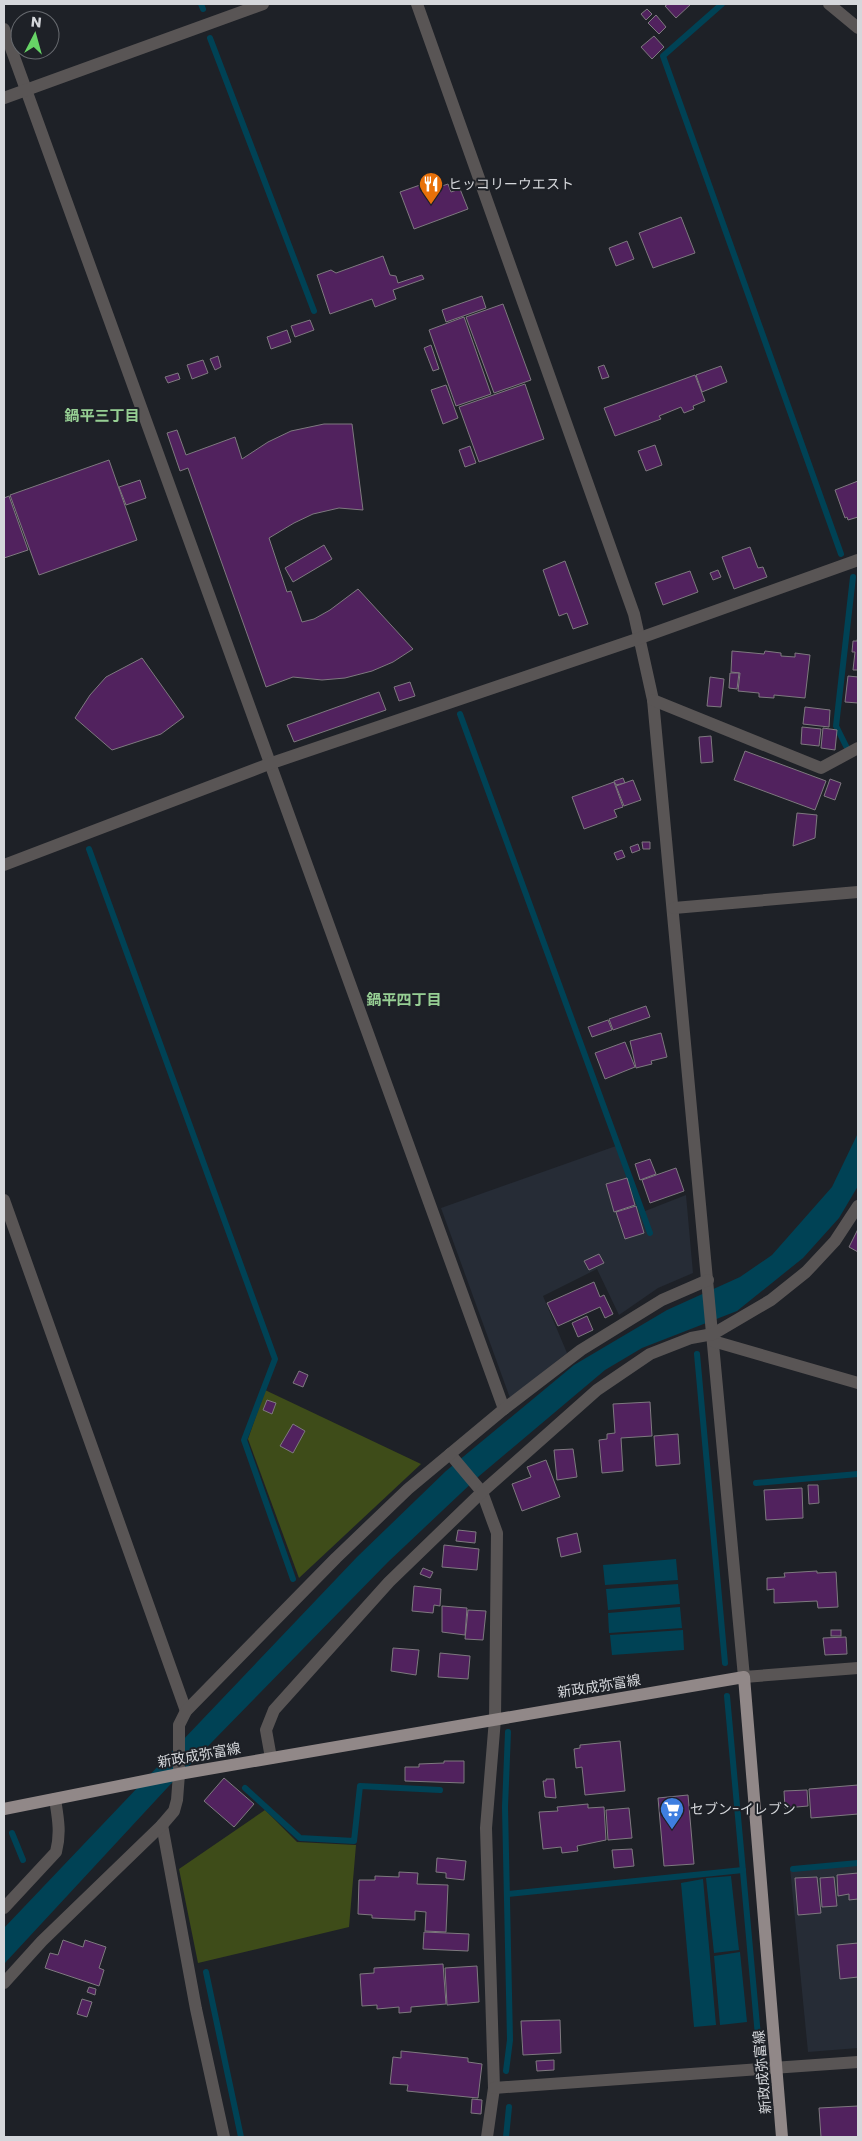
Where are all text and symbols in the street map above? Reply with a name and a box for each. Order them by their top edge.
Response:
north arrow [10,10,60,60]
text: N [30,12,43,33]
restaurant icon: ヒッコリーウエスト [418,171,444,205]
place label: ヒッコリーウエスト [448,174,574,194]
district label: 鍋平三丁目 [63,405,140,426]
district label: 鍋平四丁目 [365,989,442,1010]
street label: 新政成弥富線 [556,1670,642,1702]
street label: 新政成弥富線 [156,1738,242,1772]
supermarket icon: セブン-イレブン [659,1796,685,1830]
place label: セブン-イレブン [690,1799,796,1819]
street label: 新政成弥富線 [748,2029,776,2115]

